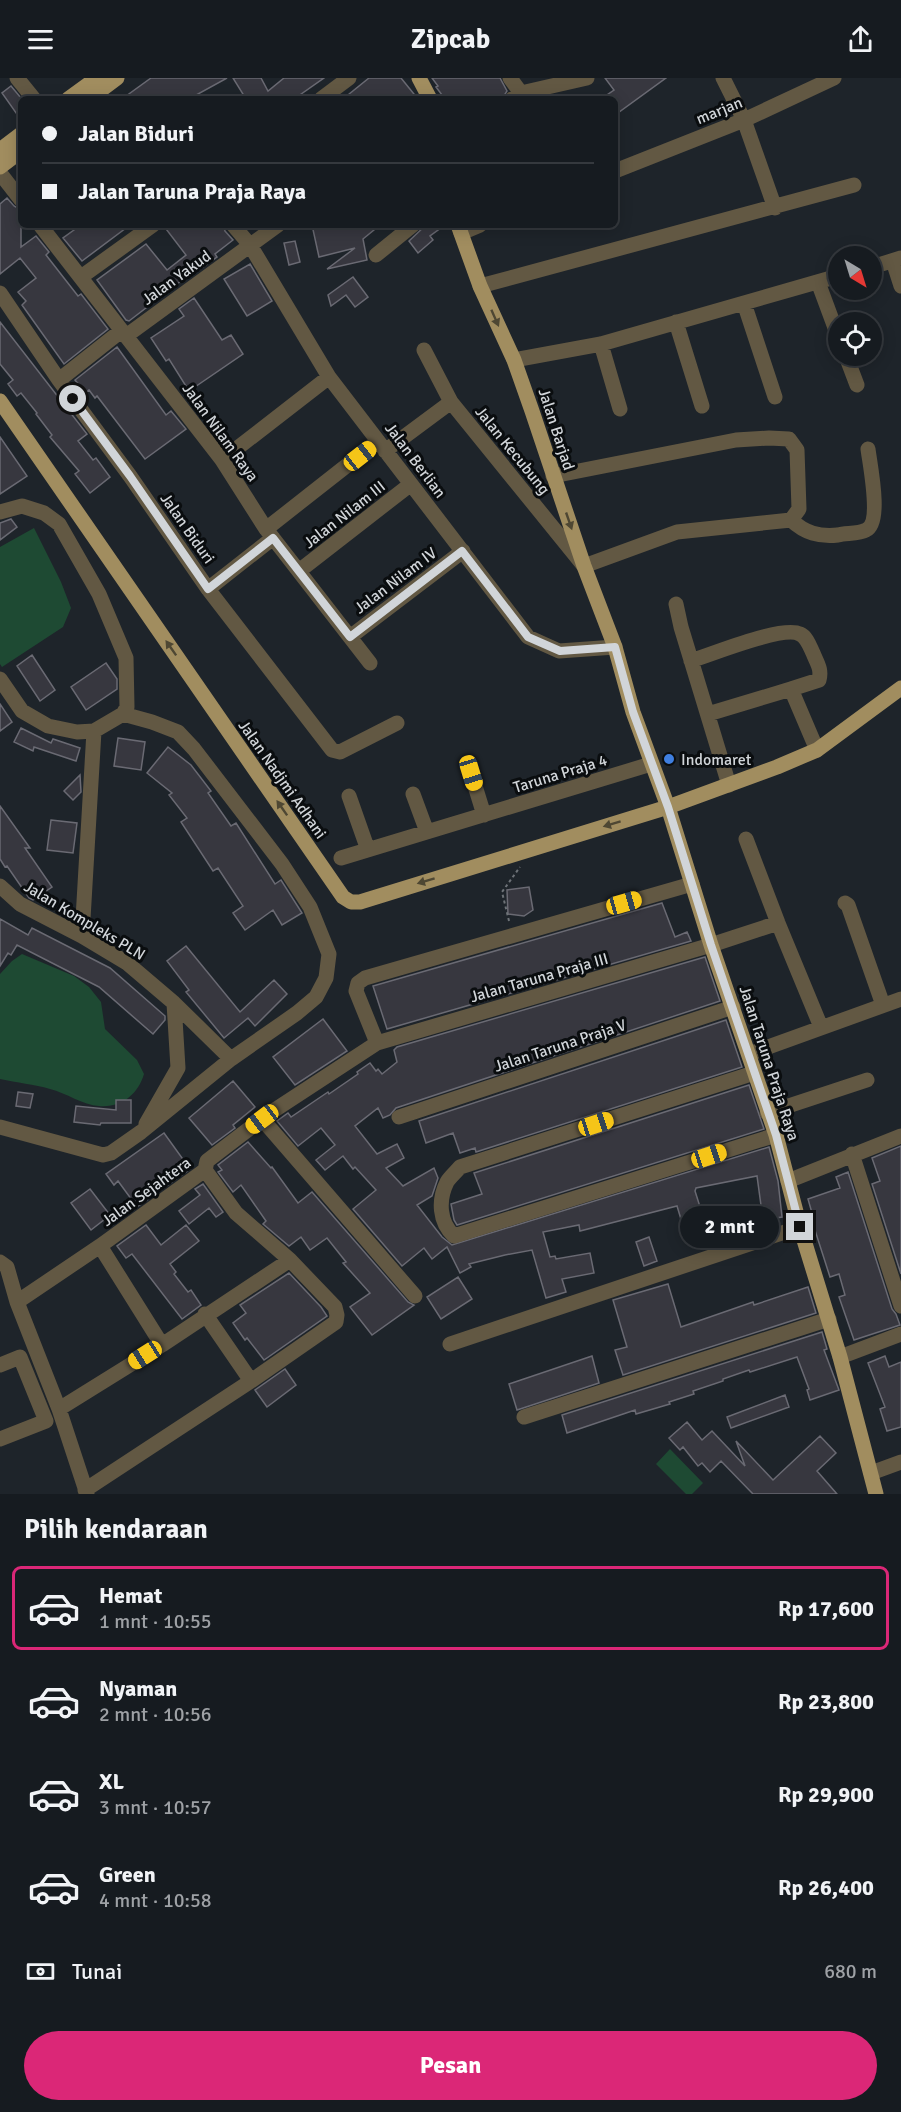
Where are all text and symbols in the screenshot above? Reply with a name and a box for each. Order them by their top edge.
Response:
icon: menu [24,23,57,56]
text: Zipcab [411,23,490,56]
icon: share [844,23,877,56]
street label: marjan [693,93,746,129]
text: Jalan Biduri [78,120,194,147]
text: Jalan Taruna Praja Raya [78,178,306,205]
street label: Jalan Yakud [138,246,215,310]
north arrow [828,246,882,300]
map controls [828,246,882,366]
one-way arrow [490,310,500,328]
button: locate [828,312,882,366]
street label: Jalan Nilam Raya [178,379,263,486]
route start [59,385,86,412]
street label: Jalan Barjad [533,386,579,473]
street label: Jalan Kecubung [471,402,554,499]
street label: Jalan Berlian [380,419,450,502]
car [340,438,380,474]
street label: Jalan Nilam III [300,477,390,553]
street label: Jalan Biduri [156,489,219,568]
one-way arrow [564,512,574,530]
street label: Jalan Nilam IV [350,543,441,618]
one-way arrow [165,641,177,657]
street label: Jalan Nadjmi Adhani [234,716,331,843]
street label: Taruna Praja 4 [511,750,610,798]
place label: Indomaret [681,750,752,770]
marker: Indomaret [662,752,676,766]
car [457,753,485,793]
one-way arrow [276,801,288,817]
one-way arrow [603,820,621,829]
street label: Jalan Kompleks PLN [20,877,149,965]
one-way arrow [417,877,435,887]
car [604,889,644,917]
street label: Jalan Taruna Praja III [468,949,611,1007]
street label: Jalan Taruna Praja Raya [735,983,803,1143]
street label: Jalan Taruna Praja V [492,1015,629,1077]
car [242,1101,282,1137]
car [576,1110,616,1138]
car [689,1142,729,1170]
street label: Jalan Sejahtera [98,1153,195,1231]
callout: 2 mnt [680,1206,779,1248]
route end [786,1213,813,1240]
text: 2 mnt [705,1214,754,1239]
car [125,1338,165,1372]
text: Pilih kendaraan [24,1513,208,1546]
icon: car [27,1581,81,1635]
text: Hemat [99,1582,162,1609]
text: Rp 17,600 [778,1595,874,1622]
text: 1 mnt · 10:55 [99,1609,212,1634]
icon: car [27,1674,81,1728]
text: Nyaman [99,1675,177,1702]
text: Rp 23,800 [778,1688,874,1715]
text: 2 mnt · 10:56 [99,1702,212,1727]
icon: car [27,1767,81,1821]
text: XL [99,1768,124,1795]
text: Rp 29,900 [778,1781,874,1808]
text: 3 mnt · 10:57 [99,1795,212,1820]
icon: car [27,1860,81,1914]
text: Green [99,1861,156,1888]
text: Rp 26,400 [778,1874,874,1901]
text: 4 mnt · 10:58 [99,1888,212,1913]
icon: cash [24,1955,57,1988]
text: Tunai [72,1958,122,1985]
text: 680 m [824,1959,877,1984]
button: Pesan [24,2031,877,2100]

